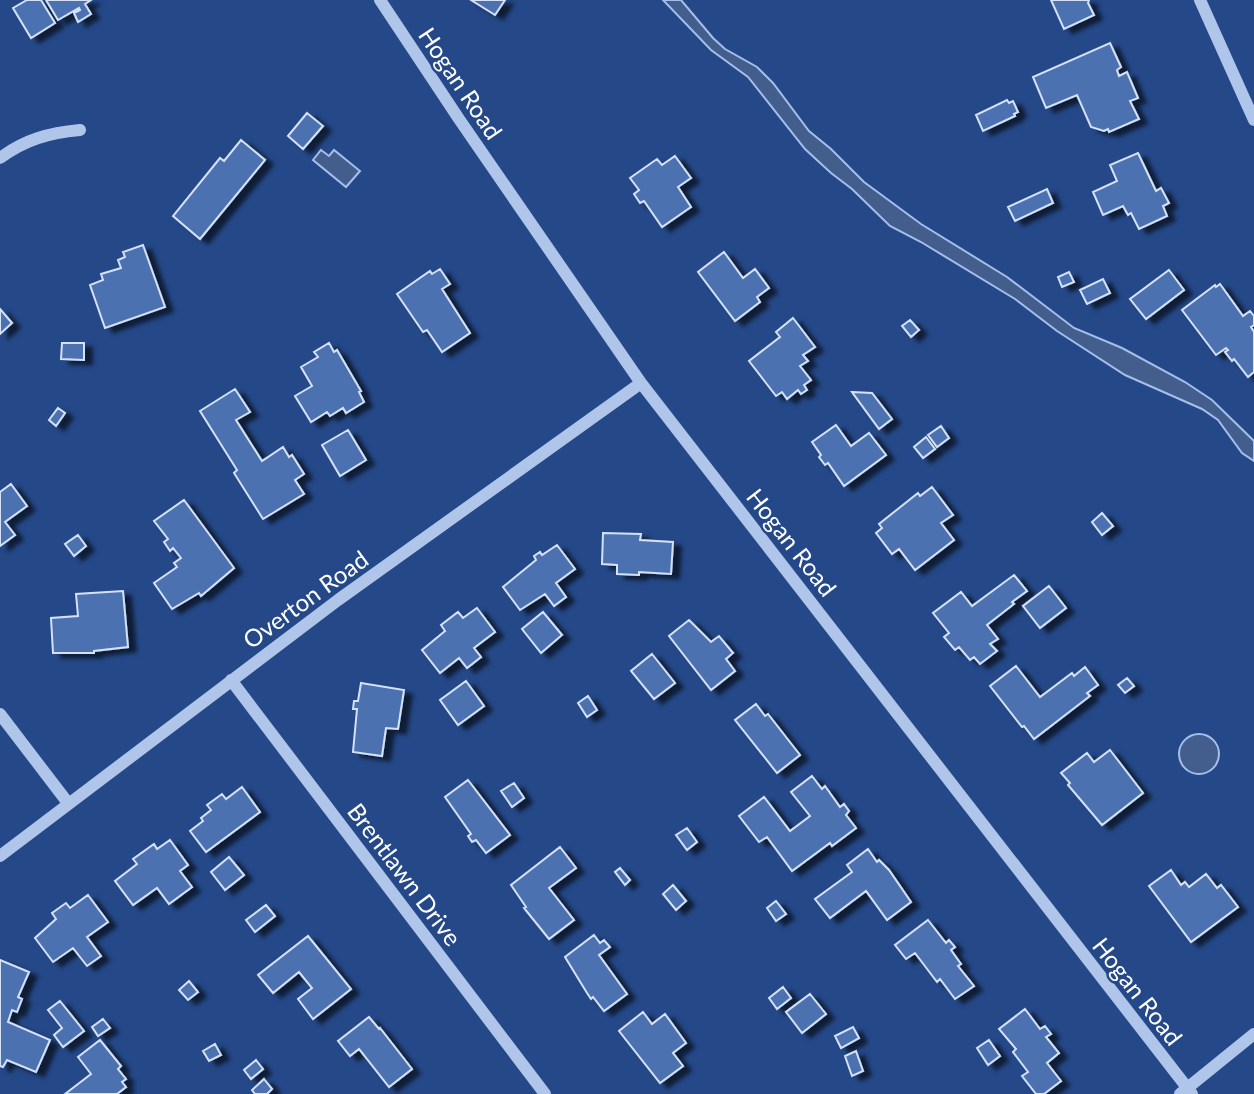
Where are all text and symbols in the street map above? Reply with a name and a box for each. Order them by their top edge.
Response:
street label: Hogan Road [413,22,509,144]
street label: Hogan Road [741,482,843,602]
street label: Overton Road [237,544,373,654]
street label: Brentlawn Drive [342,797,468,951]
street label: Hogan Road [1087,931,1189,1051]

